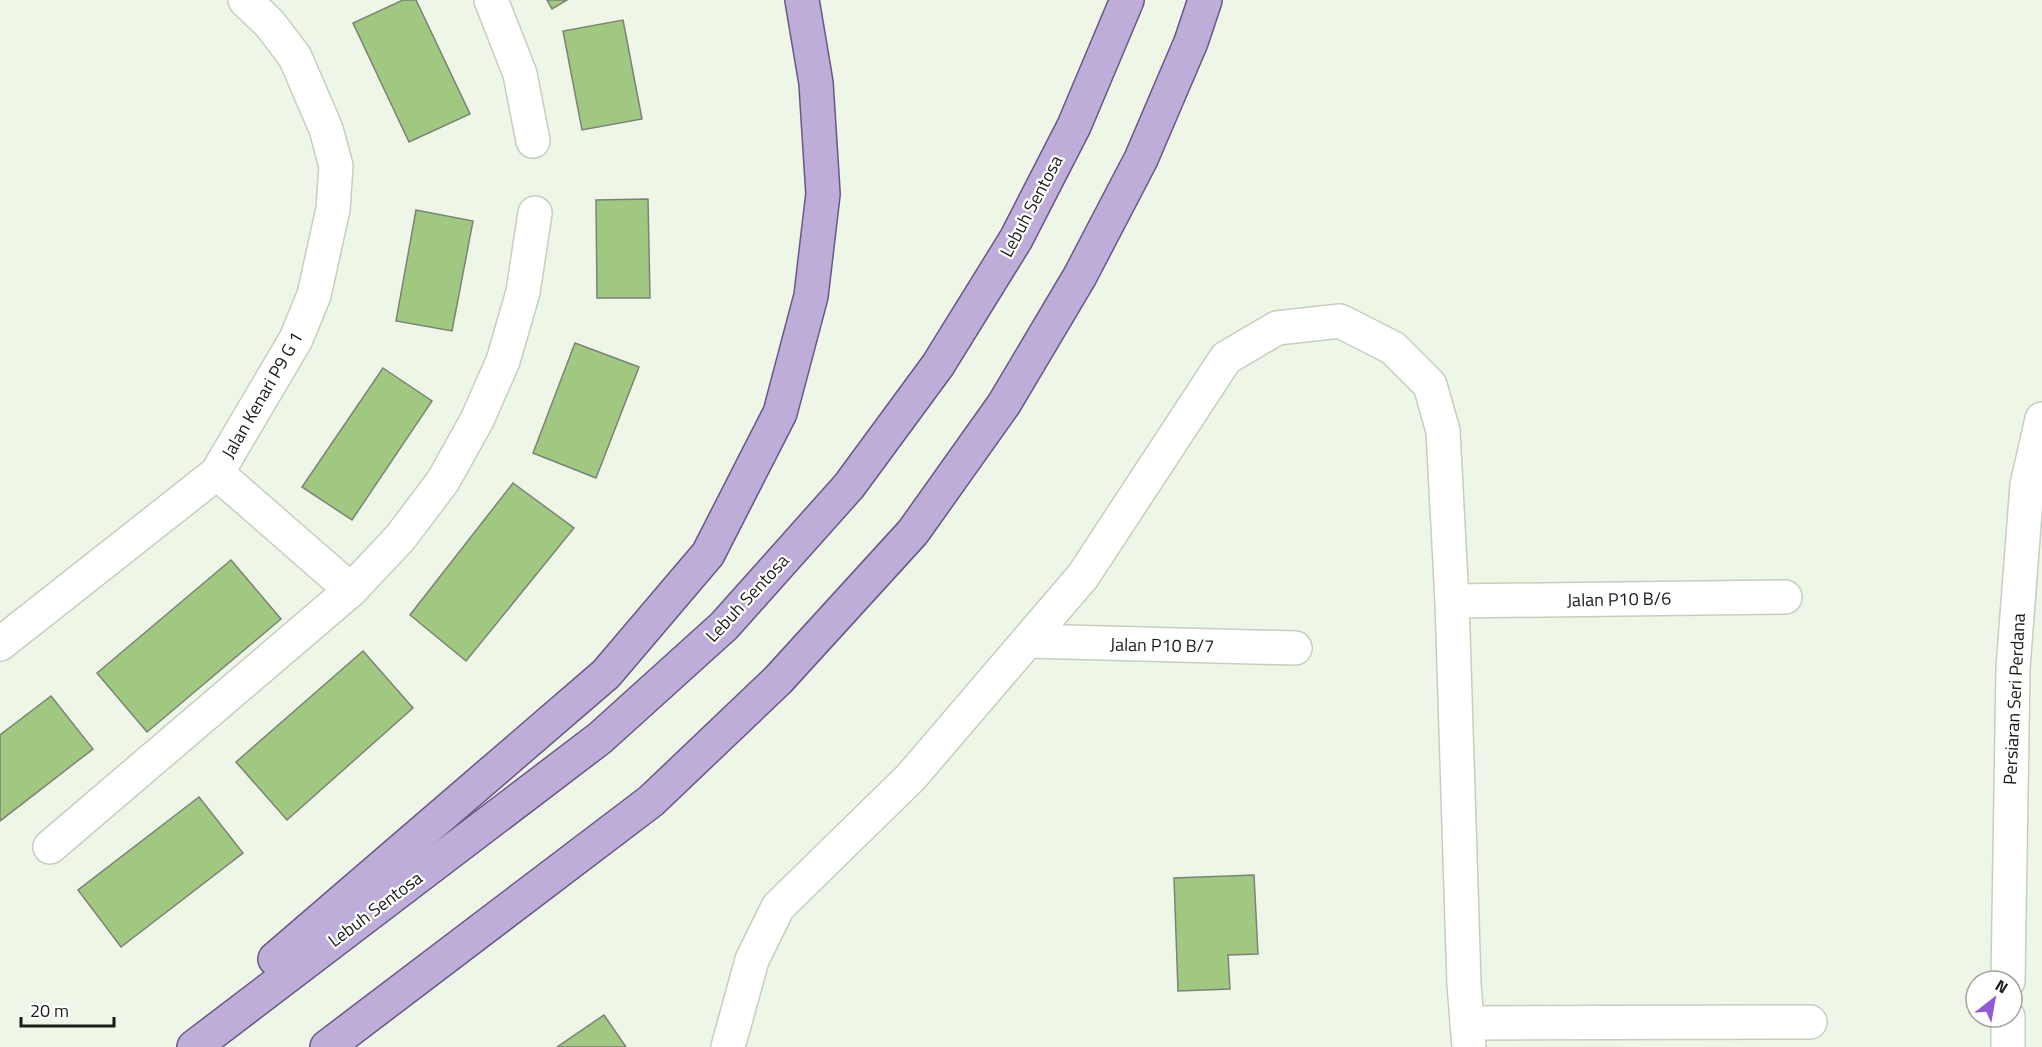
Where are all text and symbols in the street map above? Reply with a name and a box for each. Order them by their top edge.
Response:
street label: Lebuh Sentosa [993,150,1069,262]
street label: Jalan Kenari P9 G 1 [215,326,309,464]
street label: Lebuh Sentosa [699,548,795,648]
street label: Jalan P10 B/6 [1567,585,1671,613]
street label: Persiaran Seri Perdana [1996,612,2032,786]
street label: Jalan P10 B/7 [1110,631,1214,659]
street label: Lebuh Sentosa [322,865,428,953]
north arrow [1964,969,2024,1029]
text: N [1991,973,2013,999]
scale bar [21,990,114,1028]
text: 20 m [30,997,69,1024]

